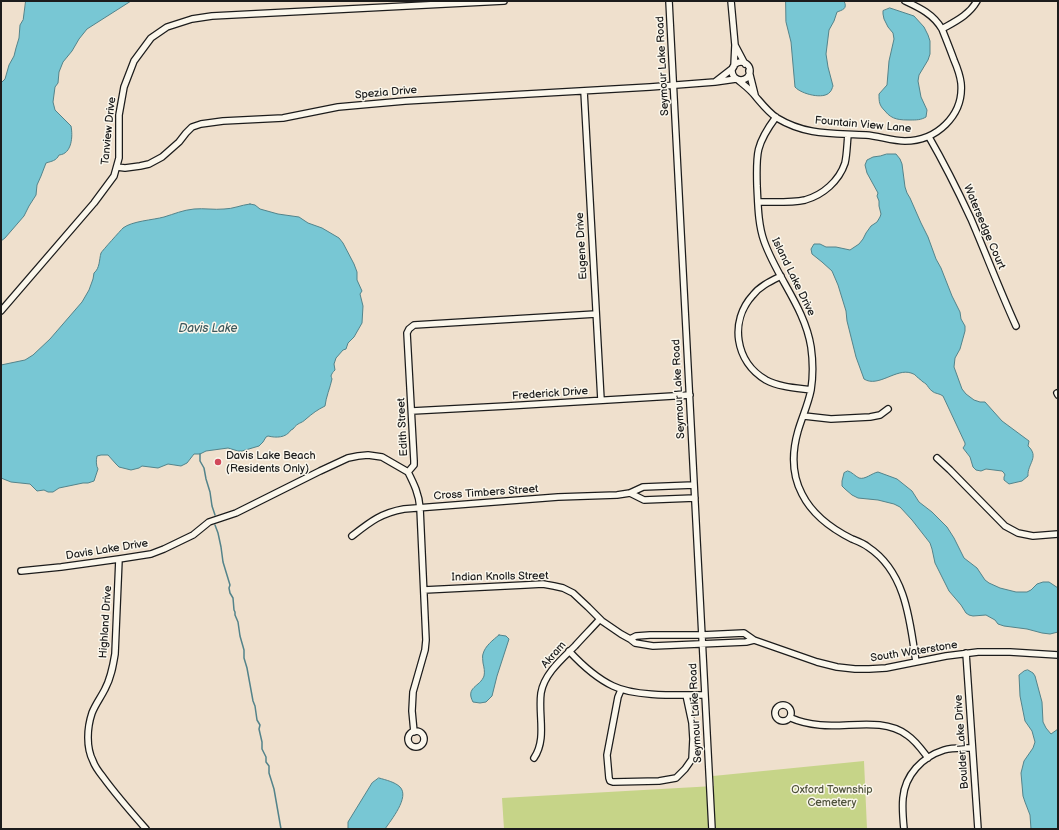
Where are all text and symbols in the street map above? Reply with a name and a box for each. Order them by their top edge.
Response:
street label: Seymour Lake Road [654,16,672,116]
street label: Spezia Drive [354,84,418,102]
street label: Tanview Drive [99,96,119,166]
street label: Fountain View Lane [814,114,912,136]
street label: Watersedge Court [960,183,1008,271]
street label: Eugene Drive [574,212,590,280]
street label: Island Lake Drive [768,236,818,318]
water label: Davis Lake [179,322,237,336]
street label: Seymour Lake Road [670,339,688,439]
street label: Frederick Drive [511,385,589,403]
street label: Edith Street [395,397,411,457]
place label: Davis Lake Beach (Residents Only) [226,449,315,475]
marker: Davis Lake Beach (Residents Only) [213,457,223,467]
street label: Cross Timbers Street [433,483,539,503]
street label: Davis Lake Drive [65,537,149,563]
street label: Indian Knolls Street [451,570,549,584]
street label: Highland Drive [97,585,115,659]
street label: Akram [539,639,569,671]
street label: South Waterstone [870,639,958,665]
street label: Seymour Lake Road [687,663,705,763]
street label: Boulder Lake Drive [952,694,972,790]
park label: Oxford Township Cemetery [791,783,873,809]

